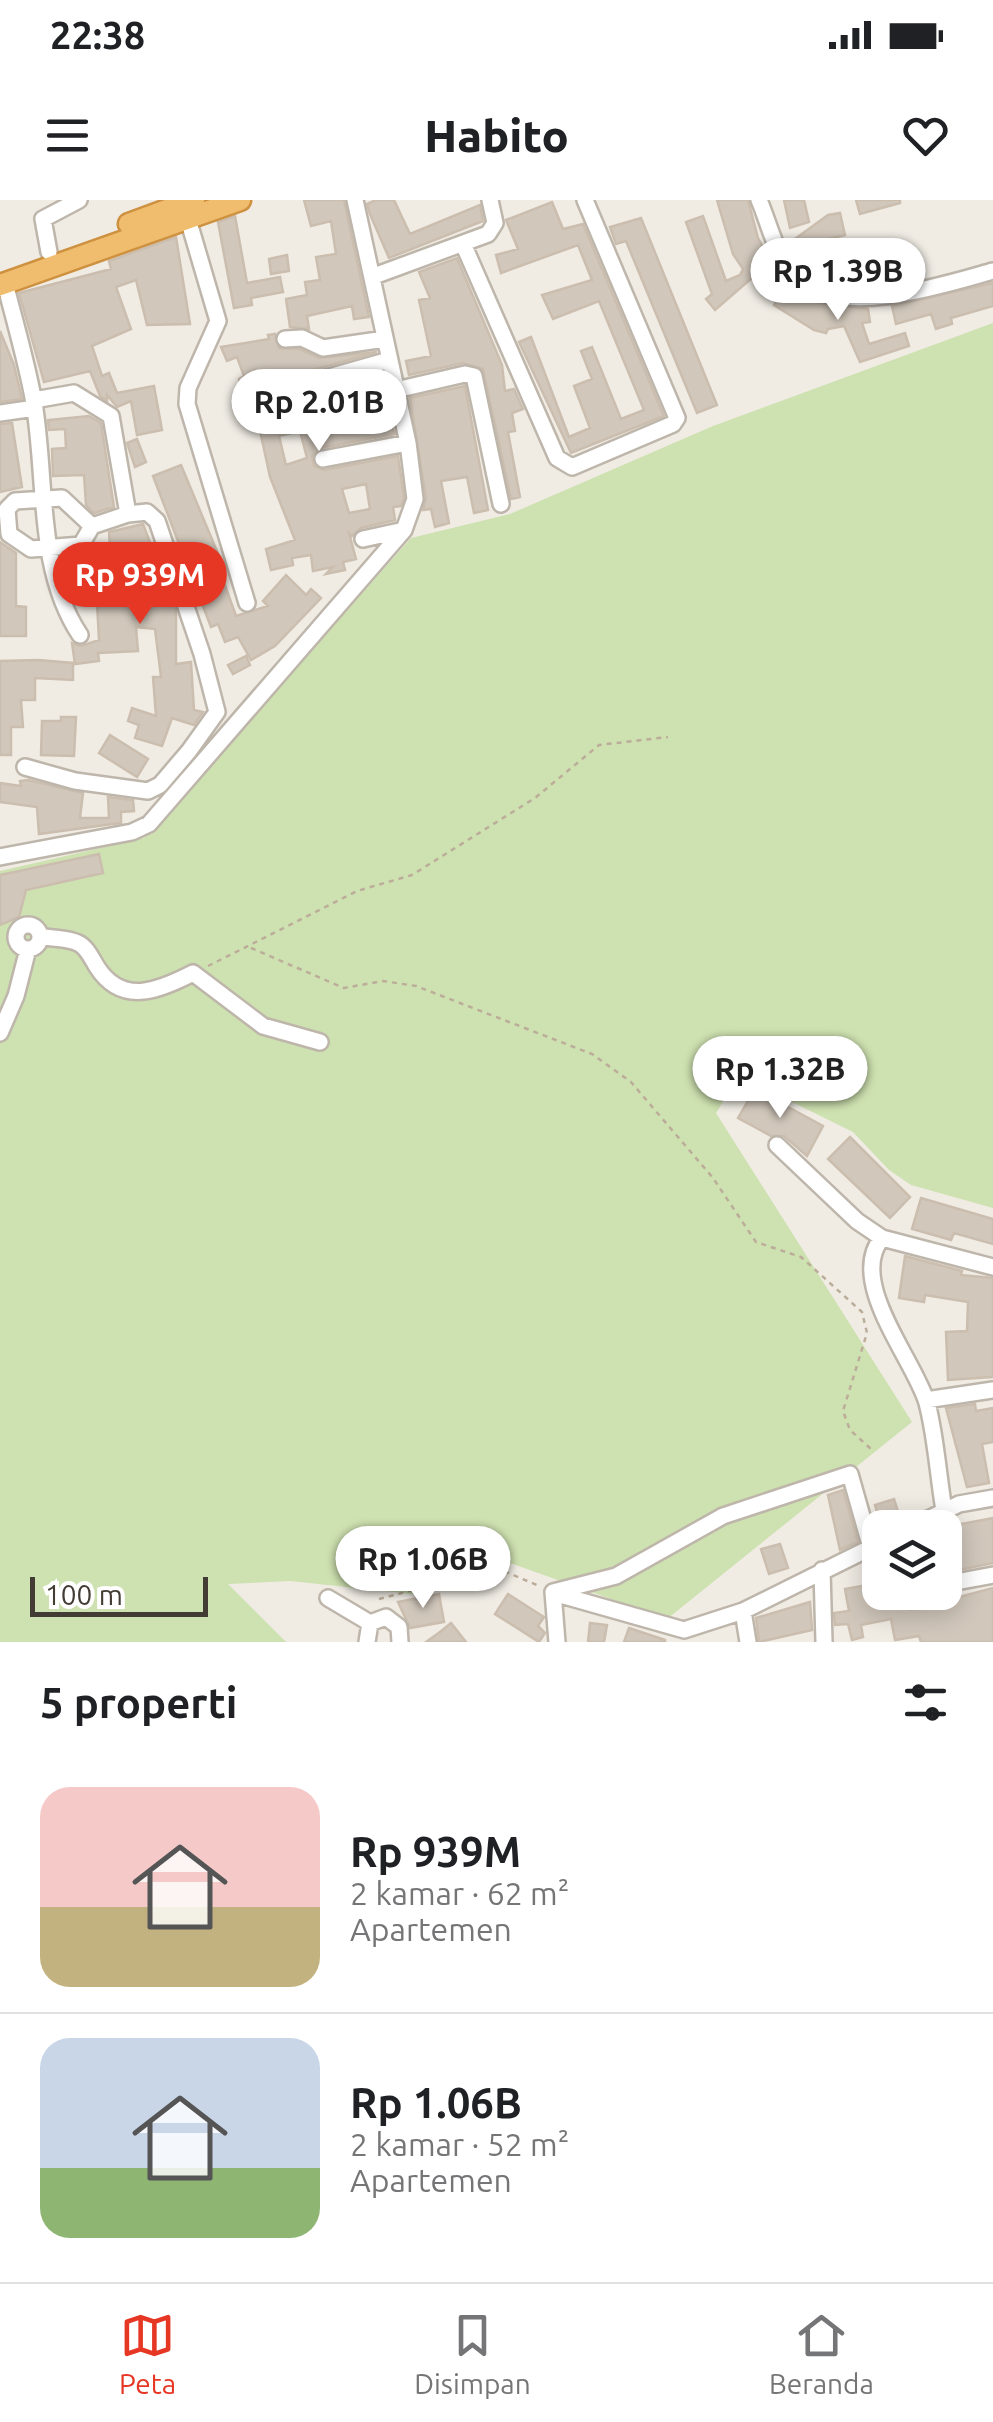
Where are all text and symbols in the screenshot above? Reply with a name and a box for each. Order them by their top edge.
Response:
text: 22:38 [50,14,145,56]
icon: menu [40,108,95,163]
icon: heart [898,108,953,163]
text: Habito [424,110,569,161]
pin: Rp 1.39B [735,238,941,323]
text: Rp 1.39B [773,252,903,288]
pin: Rp 2.01B [216,369,422,454]
text: Rp 2.01B [254,383,384,419]
pin: Rp 939M [48,542,232,627]
text: Rp 939M [75,556,205,592]
pin: Rp 1.32B [677,1036,883,1121]
text: Rp 1.32B [715,1050,845,1086]
map controls [862,1510,962,1610]
button: layers [862,1510,962,1610]
pin: Rp 1.06B [320,1526,526,1611]
text: Rp 1.06B [358,1540,488,1576]
scale bar [30,1572,208,1616]
text: 100 m [45,1579,123,1610]
icon: filters [898,1675,953,1730]
text: 5 properti [40,1679,237,1726]
icon: home [120,1827,240,1947]
text: Rp 939M [350,1828,521,1875]
text: 2 kamar · 62 m² [350,1875,569,1911]
text: Apartemen [350,1911,512,1947]
icon: home [120,2078,240,2198]
text: Rp 1.06B [350,2079,522,2126]
text: 2 kamar · 52 m² [350,2126,569,2162]
text: Apartemen [350,2162,512,2198]
tab: Peta [119,2308,176,2399]
tab: Disimpan [414,2308,531,2399]
tab: Beranda [769,2308,874,2399]

